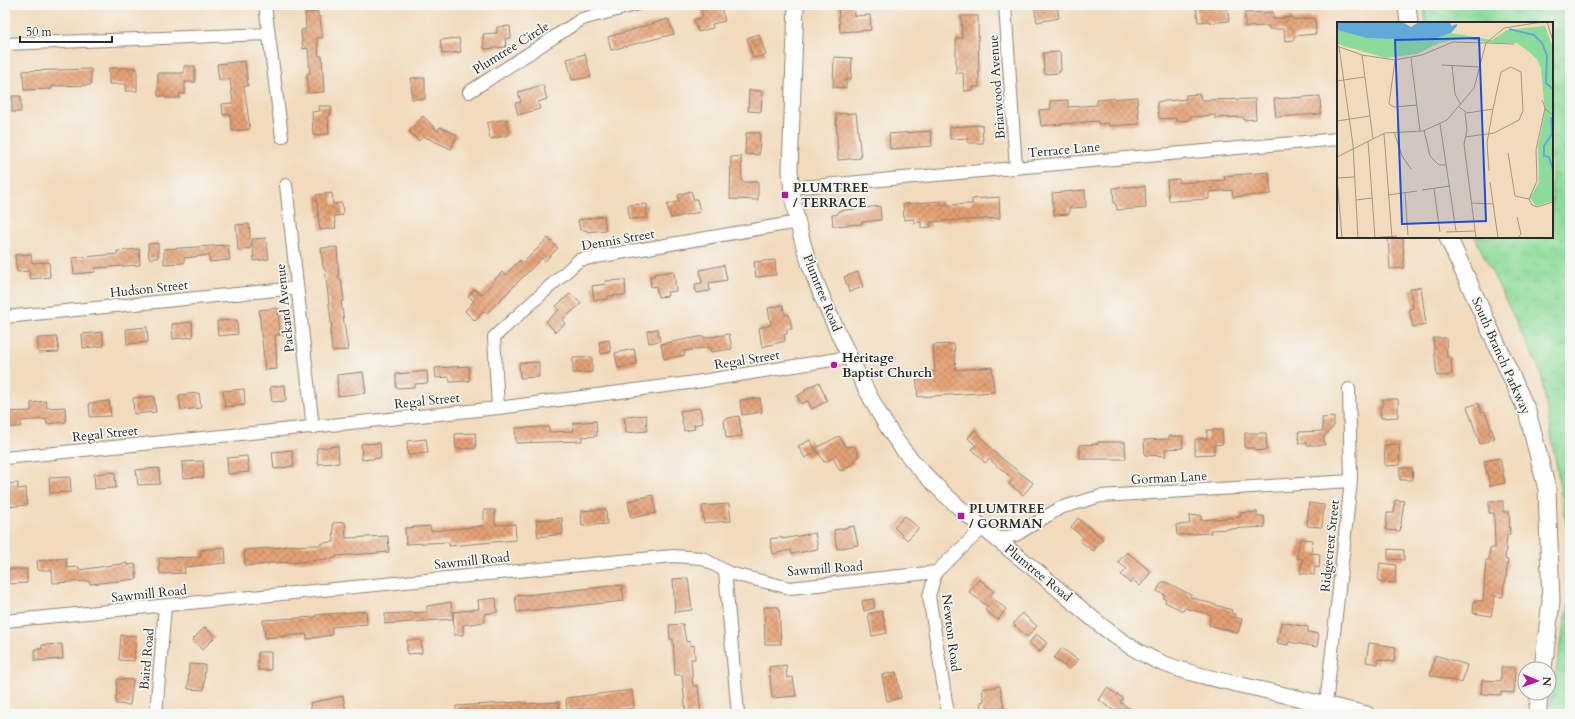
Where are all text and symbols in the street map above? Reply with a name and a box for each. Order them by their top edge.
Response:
street label: Plumtree Circle [469,17,553,79]
scale bar [20,18,112,44]
inset map [1337,22,1553,238]
text: 50 m [26,24,53,40]
street label: Briarwood Avenue [984,34,1010,140]
street label: Terrace Lane [1027,138,1101,162]
place label: PLUMTREE / TERRACE [793,179,868,212]
marker: PLUMTREE / TERRACE [780,190,790,200]
street label: Dennis Street [580,225,656,255]
street label: Plumtree Road [798,252,846,334]
street label: Packard Avenue [271,263,299,353]
street label: Hudson Street [109,276,189,302]
street label: South Branch Parkway [1467,295,1535,418]
street label: Regal Street [713,346,781,374]
place label: Heritage Baptist Church [842,349,932,382]
marker: Heritage Baptist Church [829,360,839,370]
street label: Regal Street [393,389,461,413]
street label: Regal Street [71,422,139,446]
street label: Gorman Lane [1130,467,1208,489]
street label: Ridgecrest Street [1316,499,1344,593]
place label: PLUMTREE / GORMAN [969,500,1044,533]
marker: PLUMTREE / GORMAN [956,511,966,521]
street label: Plumtree Road [1001,540,1076,606]
street label: Sawmill Road [433,548,511,574]
street label: Sawmill Road [787,557,864,581]
street label: Sawmill Road [110,581,188,607]
street label: Newton Road [937,593,965,673]
street label: Baird Road [135,627,159,691]
north arrow [1517,661,1557,701]
text: N [1539,676,1554,687]

